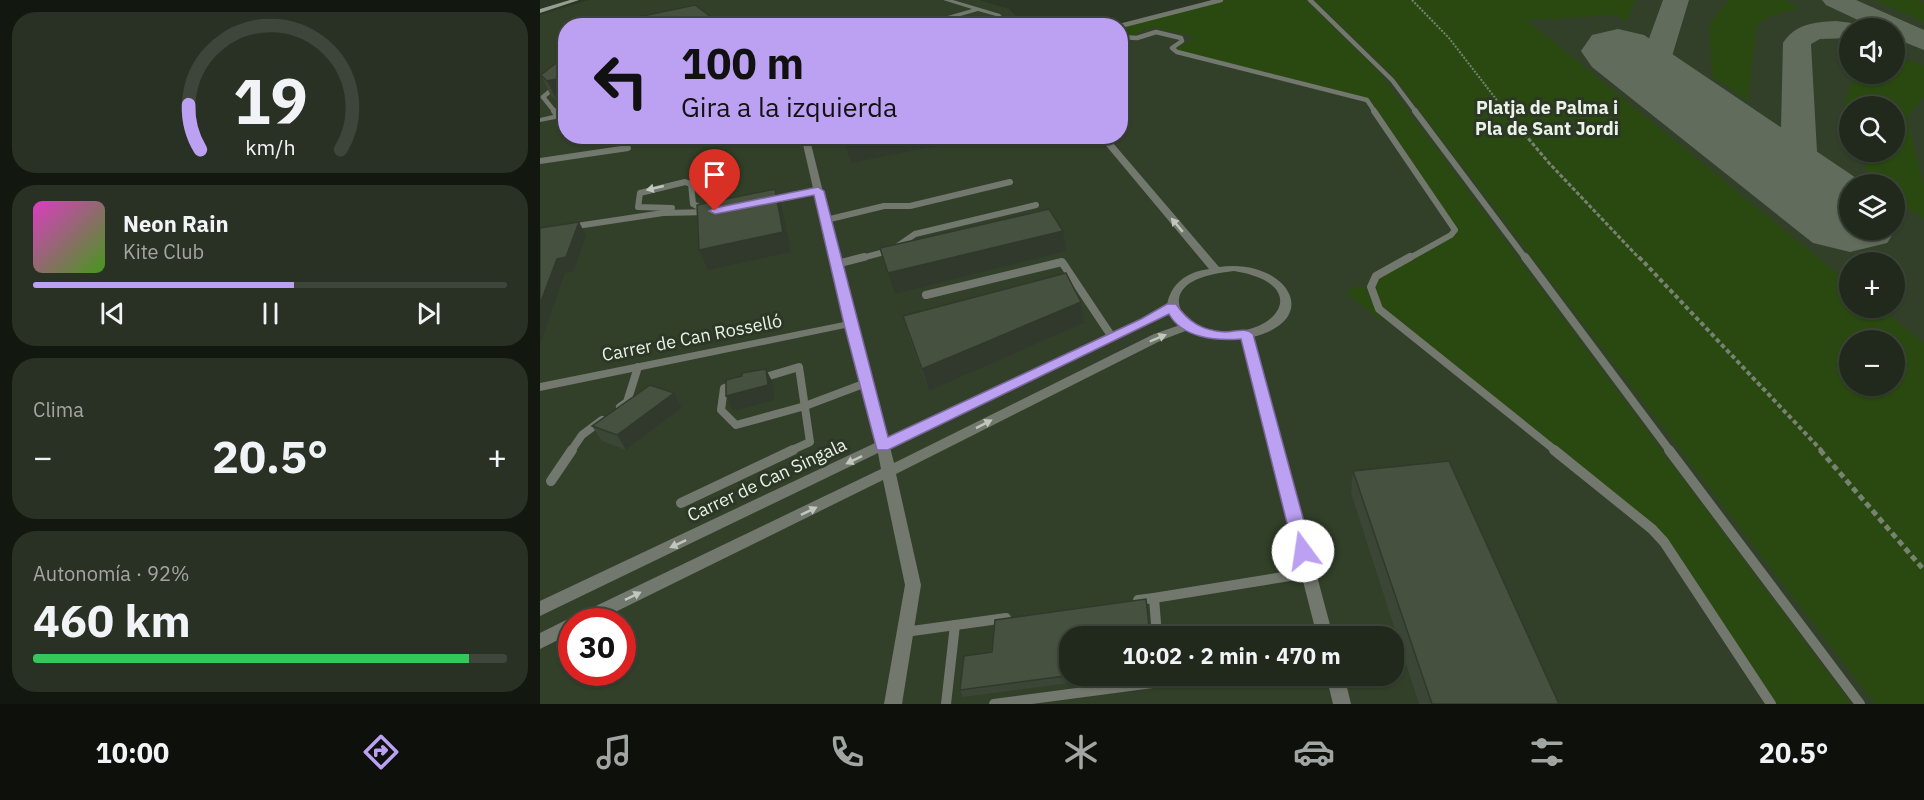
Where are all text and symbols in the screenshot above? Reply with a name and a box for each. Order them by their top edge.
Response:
map controls [1839,18,1905,396]
button: sound [1839,18,1905,84]
text: 100 m [681,36,804,91]
icon: left [582,42,660,120]
text: 19 [233,60,307,141]
text: Gira a la izquierda [681,89,897,124]
district label: Platja de Palma i Pla de Sant Jordi [1475,96,1619,140]
button: search [1839,96,1905,162]
text: km/h [245,133,295,161]
pin [689,149,740,211]
icon: arrive [698,158,731,191]
button: layers [1839,174,1905,240]
one-way arrow [646,184,665,194]
text: Neon Rain [123,209,229,238]
one-way arrow [1171,218,1184,233]
text: Kite Club [123,238,204,265]
button: + [1839,252,1905,318]
icon: previous [96,297,129,330]
icon: pause [254,297,287,330]
icon: next [412,297,445,330]
street label: Carrer de Can Rosselló [600,309,784,366]
button: − [1839,330,1905,396]
one-way arrow [1150,333,1167,342]
text: Clima [33,396,84,423]
one-way arrow [975,419,992,429]
text: 20.5° [212,427,328,485]
street label: Carrer de Can Singala [683,432,850,527]
text: − [33,435,53,478]
text: + [487,435,507,478]
one-way arrow [846,455,863,465]
one-way arrow [800,506,817,515]
position arrow [1271,519,1335,583]
one-way arrow [670,539,687,548]
text: Autonomía · 92% [33,560,190,587]
text: 460 km [33,591,191,649]
one-way arrow [625,591,642,600]
speed limit sign: 30 [558,608,636,686]
text: 10:02 · 2 min · 470 m [1122,641,1341,670]
icon: directions [360,731,402,773]
icon: music [593,731,635,773]
icon: phone [826,731,868,773]
icon: climate [1060,731,1102,773]
icon: car [1293,731,1335,773]
icon: filters [1526,731,1568,773]
text: 10:00 [96,735,169,770]
text: 20.5° [1759,735,1828,770]

